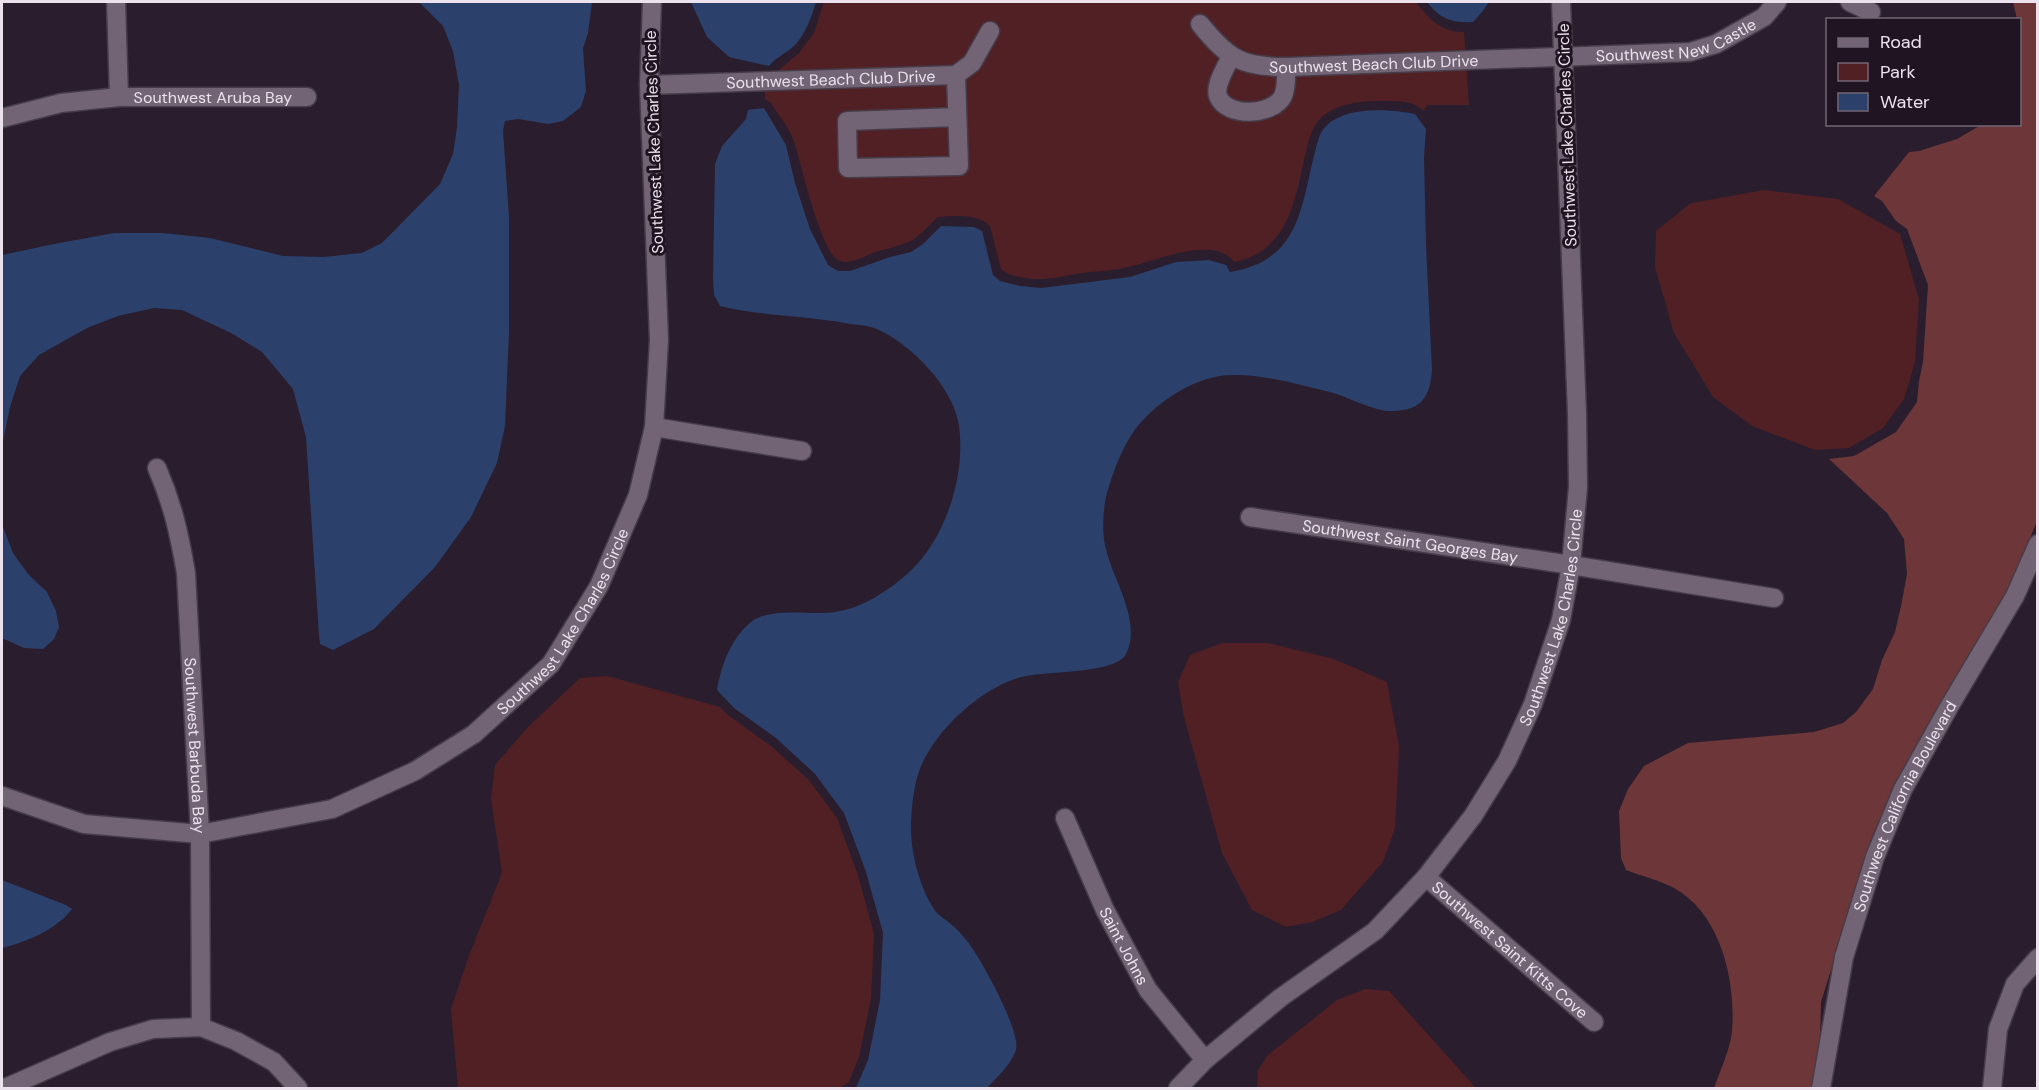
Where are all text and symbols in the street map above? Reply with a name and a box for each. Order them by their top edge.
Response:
street label: Southwest New Castle [1595,13,1760,66]
legend [1826,18,2021,126]
street label: Southwest Lake Charles Circle [1553,23,1581,247]
street label: Southwest Lake Charles Circle [640,30,668,254]
text: Road [1880,30,1922,54]
street label: Southwest Beach Club Drive [1268,49,1479,78]
text: Park [1880,60,1916,84]
street label: Southwest Beach Club Drive [726,65,936,93]
street label: Southwest Aruba Bay [134,87,292,108]
text: Water [1880,90,1930,114]
street label: Southwest Lake Charles Circle [1514,508,1586,729]
street label: Southwest Saint Georges Bay [1301,514,1520,567]
street label: Southwest Lake Charles Circle [492,525,633,719]
street label: Southwest Barbuda Bay [180,657,210,834]
street label: Southwest California Boulevard [1848,697,1961,914]
street label: Southwest Saint Kitts Cove [1427,876,1593,1023]
street label: Saint Johns [1095,903,1154,988]

